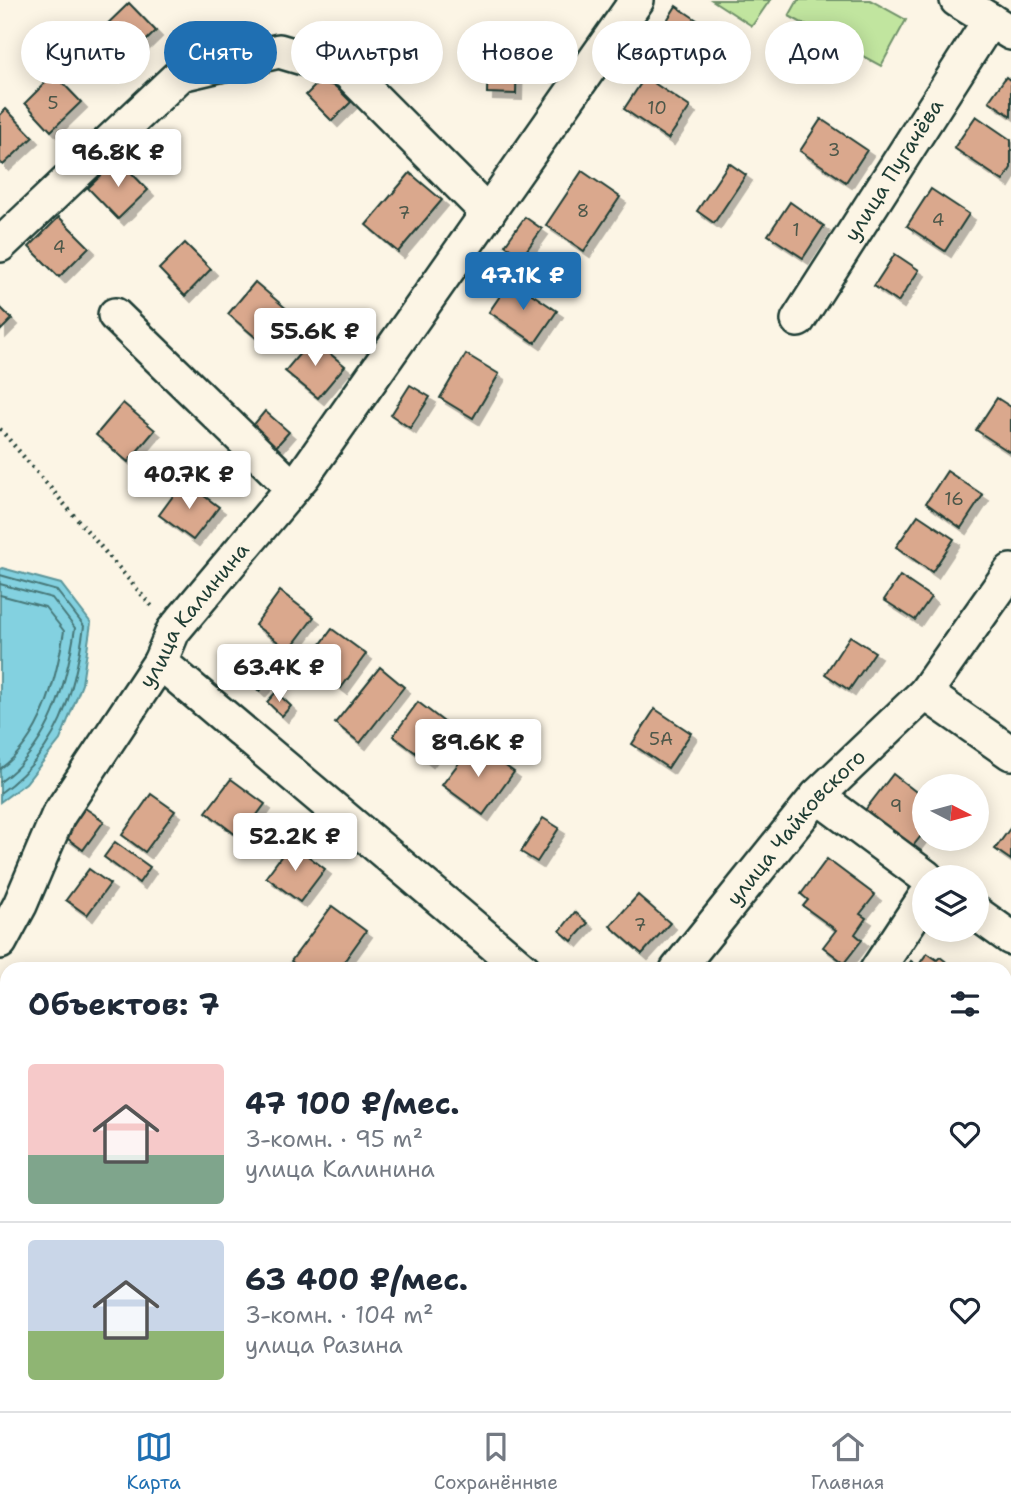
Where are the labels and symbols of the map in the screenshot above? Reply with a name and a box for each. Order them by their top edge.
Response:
house number: 5 [47,91,59,115]
street label: улица Пугачёва [838,93,950,247]
house number: 10 [647,96,667,120]
pin: 96.8K ₽ [53,130,183,189]
house number: 3 [828,138,840,162]
house number: 8 [577,199,589,223]
house number: 7 [398,201,410,225]
house number: 4 [932,208,944,232]
house number: 1 [792,218,800,242]
house number: 4 [53,235,65,259]
pin: 47.1K ₽ [458,252,588,312]
pin: 55.6K ₽ [250,308,380,368]
pin: 40.7K ₽ [124,452,254,511]
house number: 16 [944,487,964,511]
street label: улица Калинина [133,537,255,693]
pin: 63.4K ₽ [214,644,344,704]
pin: 89.6K ₽ [413,720,543,779]
house number: 5А [649,727,673,751]
street label: улица Чайковского [720,743,872,911]
north arrow [912,774,989,850]
house number: 9 [890,794,902,818]
pin: 52.2K ₽ [230,814,360,873]
house number: 7 [634,913,646,937]

